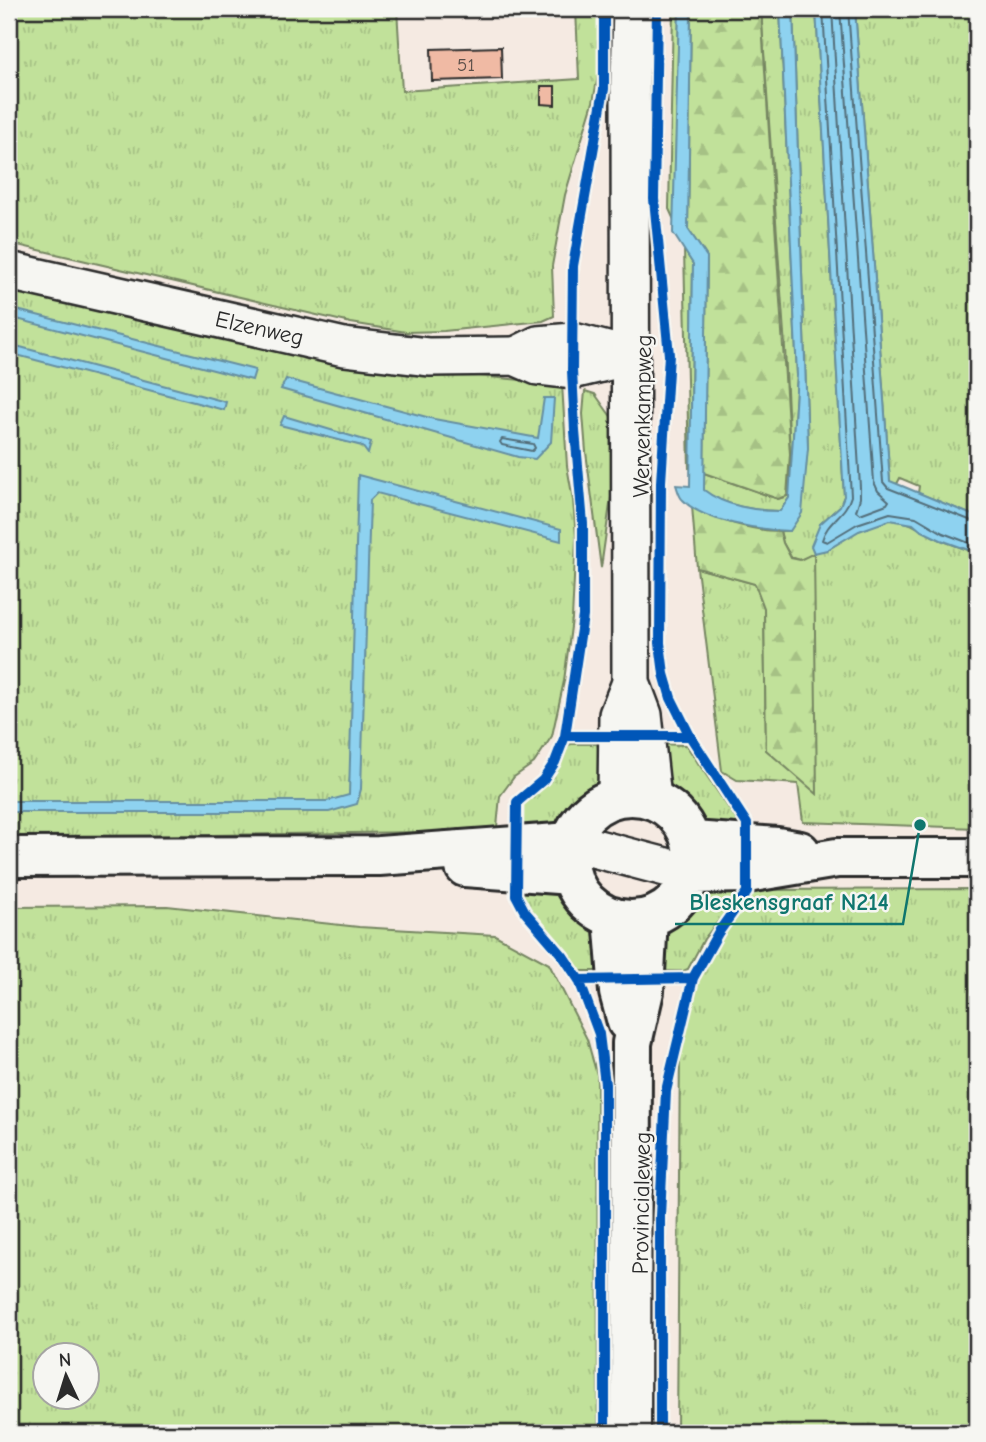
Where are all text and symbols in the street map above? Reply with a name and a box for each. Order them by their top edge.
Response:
house number: 51 [457,54,475,76]
street label: Elzenweg [213,305,306,351]
street label: Wervenkampweg [628,334,657,498]
callout: Bleskensgraaf N214 [675,879,903,924]
text: Bleskensgraaf N214 [689,888,889,916]
street label: Provincialeweg [627,1131,656,1275]
north arrow [32,1340,102,1410]
text: N [58,1349,72,1371]

